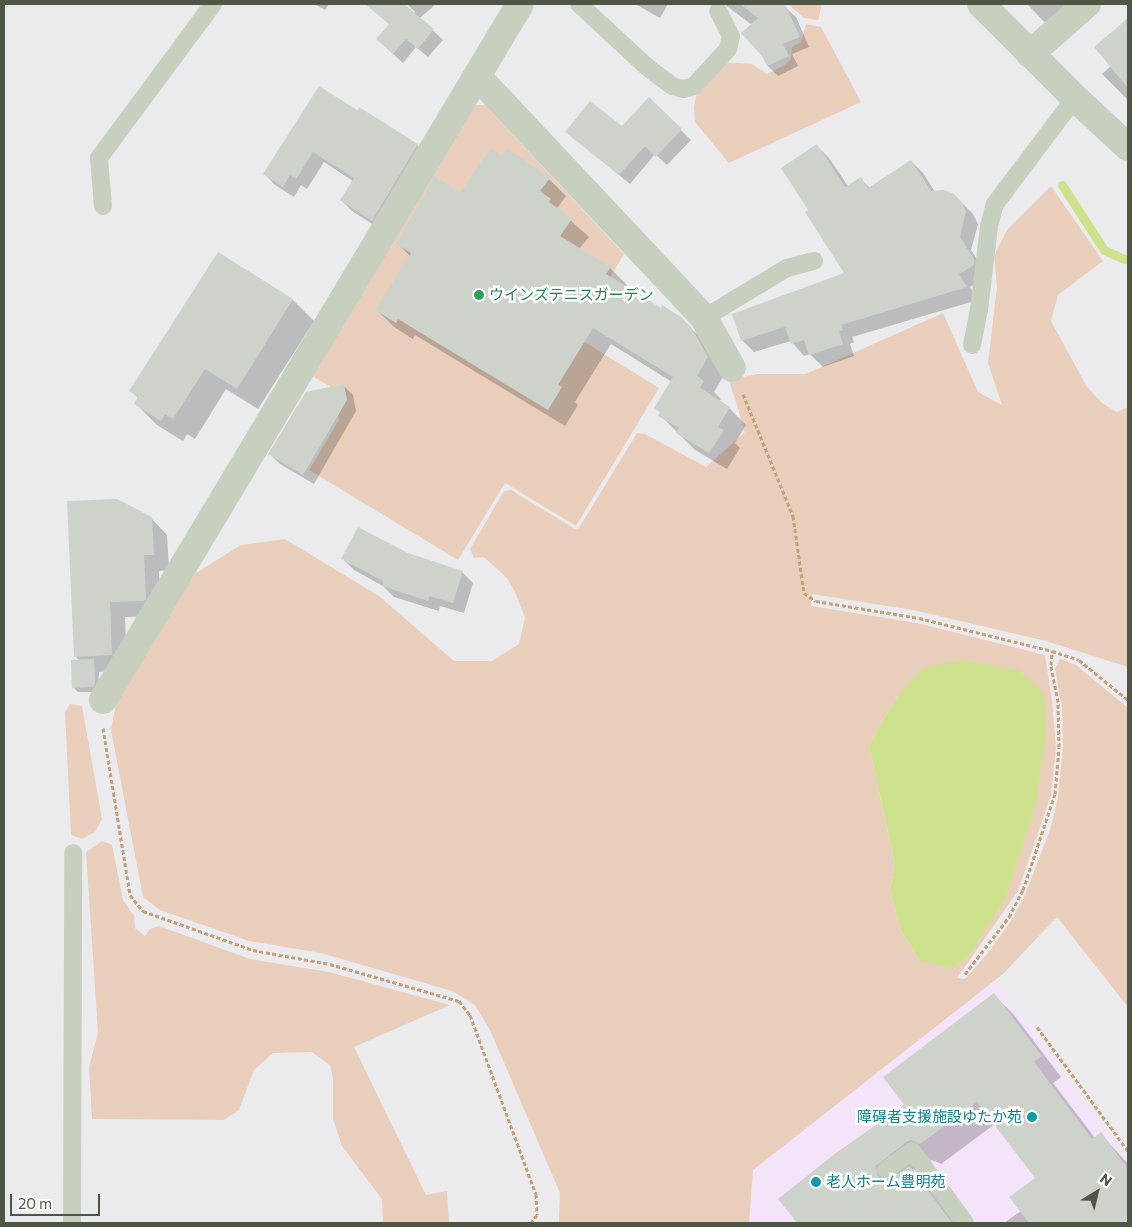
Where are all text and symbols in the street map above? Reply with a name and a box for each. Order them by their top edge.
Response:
place label: ウインズテニスガーデン [489,286,654,304]
marker: ウインズテニスガーデン [473,289,485,301]
place label: 障碍者支援施設ゆたか苑 [857,1108,1022,1126]
marker: 障碍者支援施設ゆたか苑 [1026,1111,1038,1123]
north arrow [1072,1167,1122,1217]
text: N [1097,1169,1115,1189]
place label: 老人ホーム豊明苑 [826,1173,946,1191]
marker: 老人ホーム豊明苑 [810,1176,822,1188]
scale bar [12,1184,102,1216]
text: 20 m [18,1194,52,1212]

